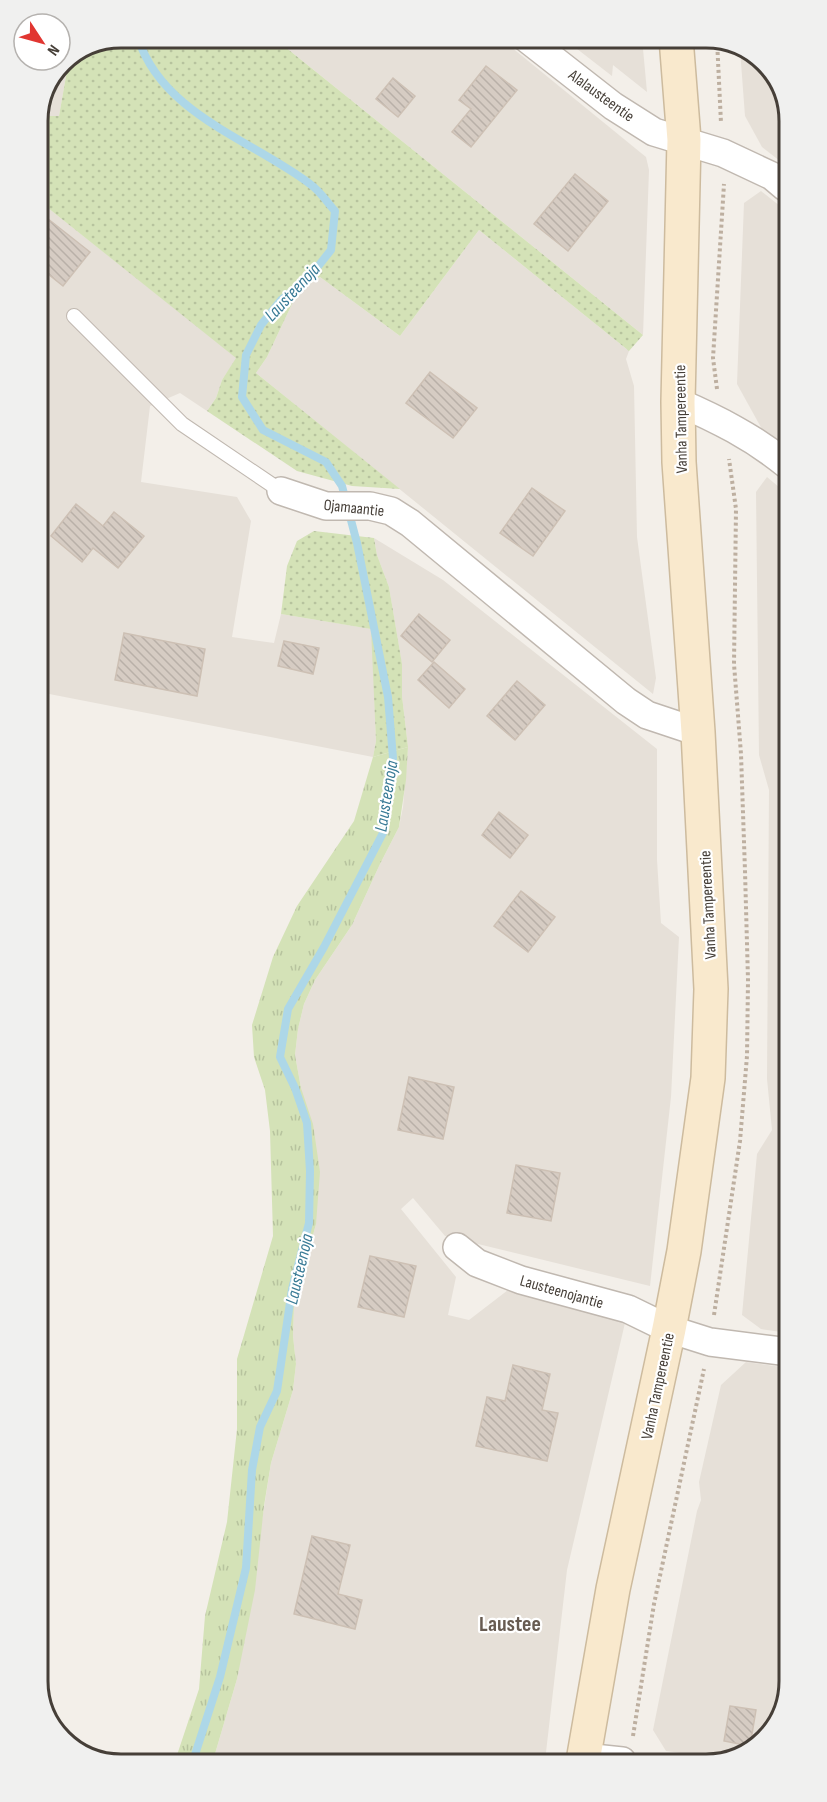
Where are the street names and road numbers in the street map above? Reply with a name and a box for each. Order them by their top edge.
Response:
street label: Alalausteentie [564,65,638,126]
street label: Vanha Tampereentie [671,364,692,473]
street label: Ojamaantie [323,496,385,521]
street label: Vanha Tampereentie [696,850,721,960]
street label: Lausteenojantie [518,1271,605,1313]
street label: Vanha Tampereentie [638,1331,679,1441]

